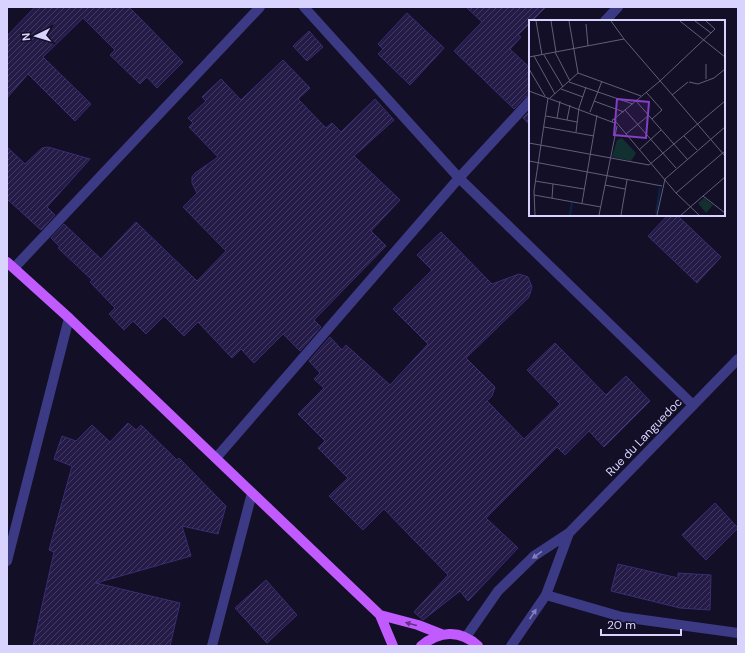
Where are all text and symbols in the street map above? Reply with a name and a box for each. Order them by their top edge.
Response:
north arrow [16,16,56,56]
inset map [529,20,725,216]
text: N [19,32,33,41]
street label: Rue du Languedoc [602,394,686,480]
one-way arrow [531,551,542,559]
one-way arrow [529,608,537,619]
scale bar [601,611,681,637]
text: 20 m [607,617,636,633]
one-way arrow [405,621,417,627]

